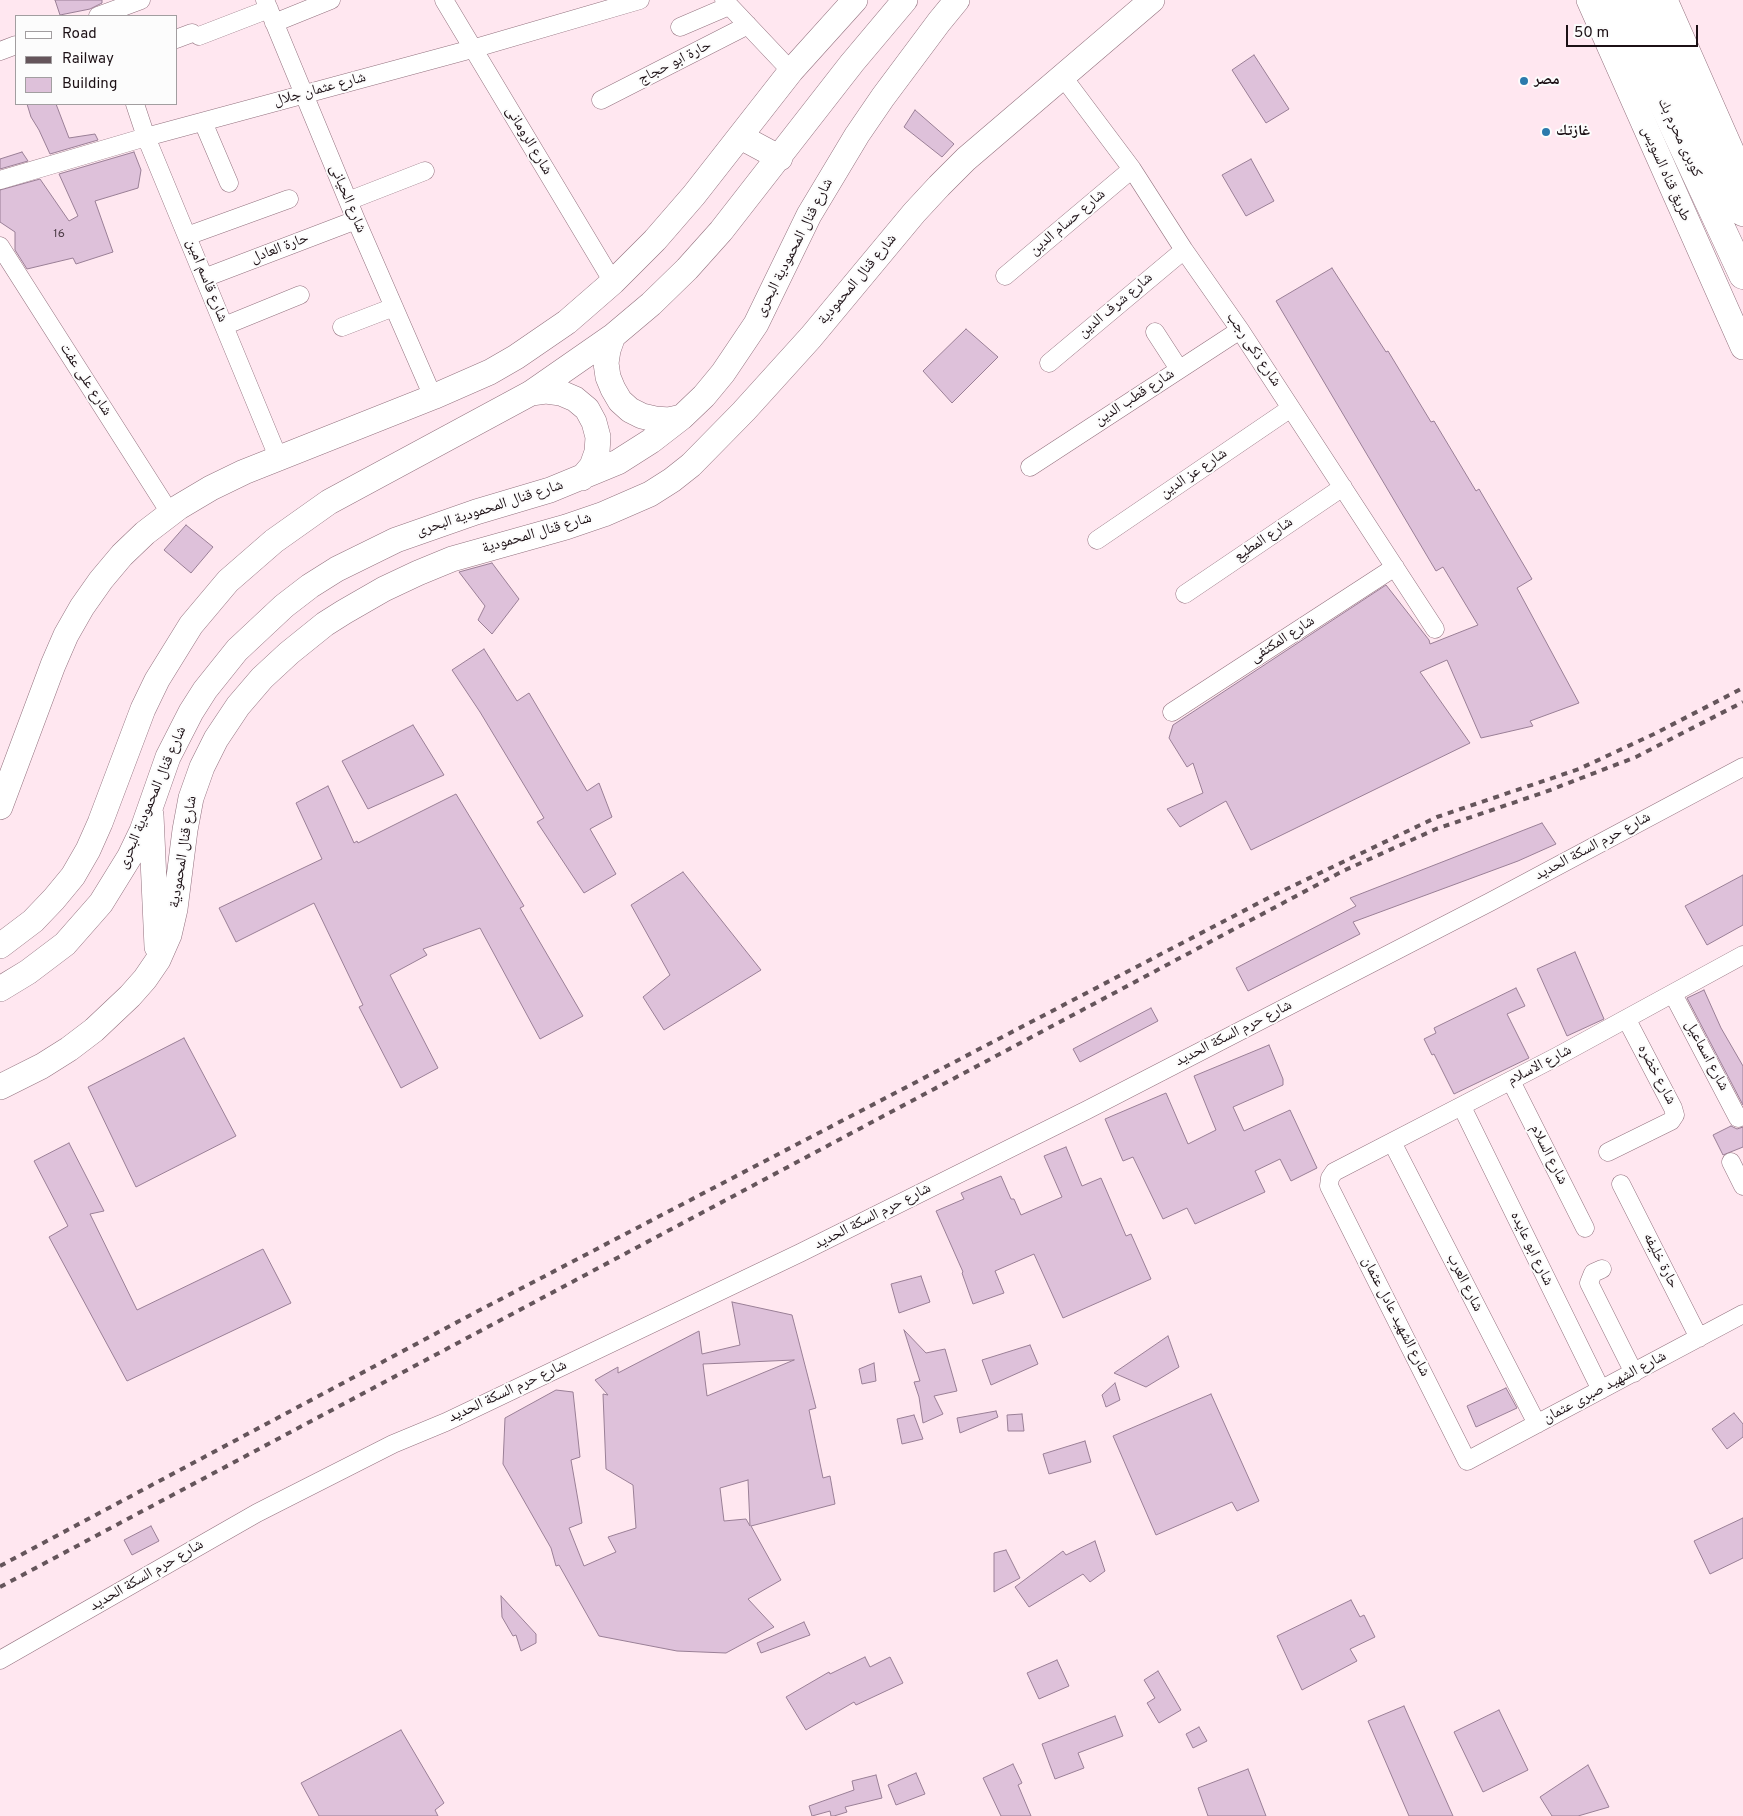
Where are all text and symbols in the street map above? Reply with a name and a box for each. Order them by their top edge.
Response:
legend [15,15,178,105]
scale bar [1568,15,1700,47]
text: 50 m [1574,24,1609,43]
text: Road [62,25,97,44]
street label: حارة ابو حجاج [635,37,715,89]
text: Railway [62,50,114,69]
street label: شارع عثمان جلال [272,69,368,111]
place label: مصر [1534,72,1560,90]
text: Building [62,75,117,94]
marker: مصر [1518,75,1530,87]
street label: كوبرى محرم بك [1653,96,1705,180]
street label: شارع الرومانى [500,103,556,179]
place label: غازتك [1556,123,1590,141]
street label: طريق قناه السويس [1636,124,1694,224]
marker: غازتك [1540,126,1552,138]
street label: شارع الحيانى [325,162,369,236]
street label: شارع قنال المحمودية البحرى [752,176,838,320]
street label: شارع حسام الدين [1026,186,1110,260]
house number: 16 [53,228,65,242]
street label: حارة العادل [248,230,312,268]
street label: شارع قنال المحمودية [815,231,901,329]
street label: شارع قاسم امين [181,237,231,325]
street label: شارع شرف الدين [1075,270,1157,342]
street label: شارع ذكى رجب [1222,309,1284,391]
street label: شارع على عفت [55,340,115,420]
street label: شارع قطب الدين [1092,366,1178,430]
street label: شارع عز الدين [1157,445,1231,503]
street label: شارع قنال المحمودية البحرى [414,477,566,541]
street label: شارع قنال المحمودية [480,510,594,558]
street label: شارع المطيع [1231,514,1297,566]
street label: شارع المكتفى [1247,612,1319,668]
street label: شارع قنال المحمودية البحرى [115,724,191,872]
street label: شارع قنال المحمودية [166,795,202,909]
street label: شارع حرم السكة الحديد [1532,809,1654,885]
street label: شارع حرم السكة الحديد [1173,997,1295,1071]
street label: شارع اسماعيل [1680,1018,1732,1094]
street label: شارع الاسلام [1505,1042,1575,1090]
street label: شارع خضره [1633,1042,1679,1108]
street label: شارع السلام [1525,1122,1571,1188]
street label: شارع حرم السكة الحديد [812,1180,934,1254]
street label: شارع ابو عايده [1505,1209,1557,1289]
street label: حارة خليفه [1638,1230,1682,1292]
street label: شارع العرب [1442,1251,1486,1315]
street label: شارع الشهيد عادل عثمان [1357,1254,1433,1380]
street label: شارع الشهيد صبرى عثمان [1540,1348,1670,1428]
street label: شارع حرم السكة الحديد [446,1357,570,1427]
street label: شارع حرم السكة الحديد [87,1536,207,1616]

